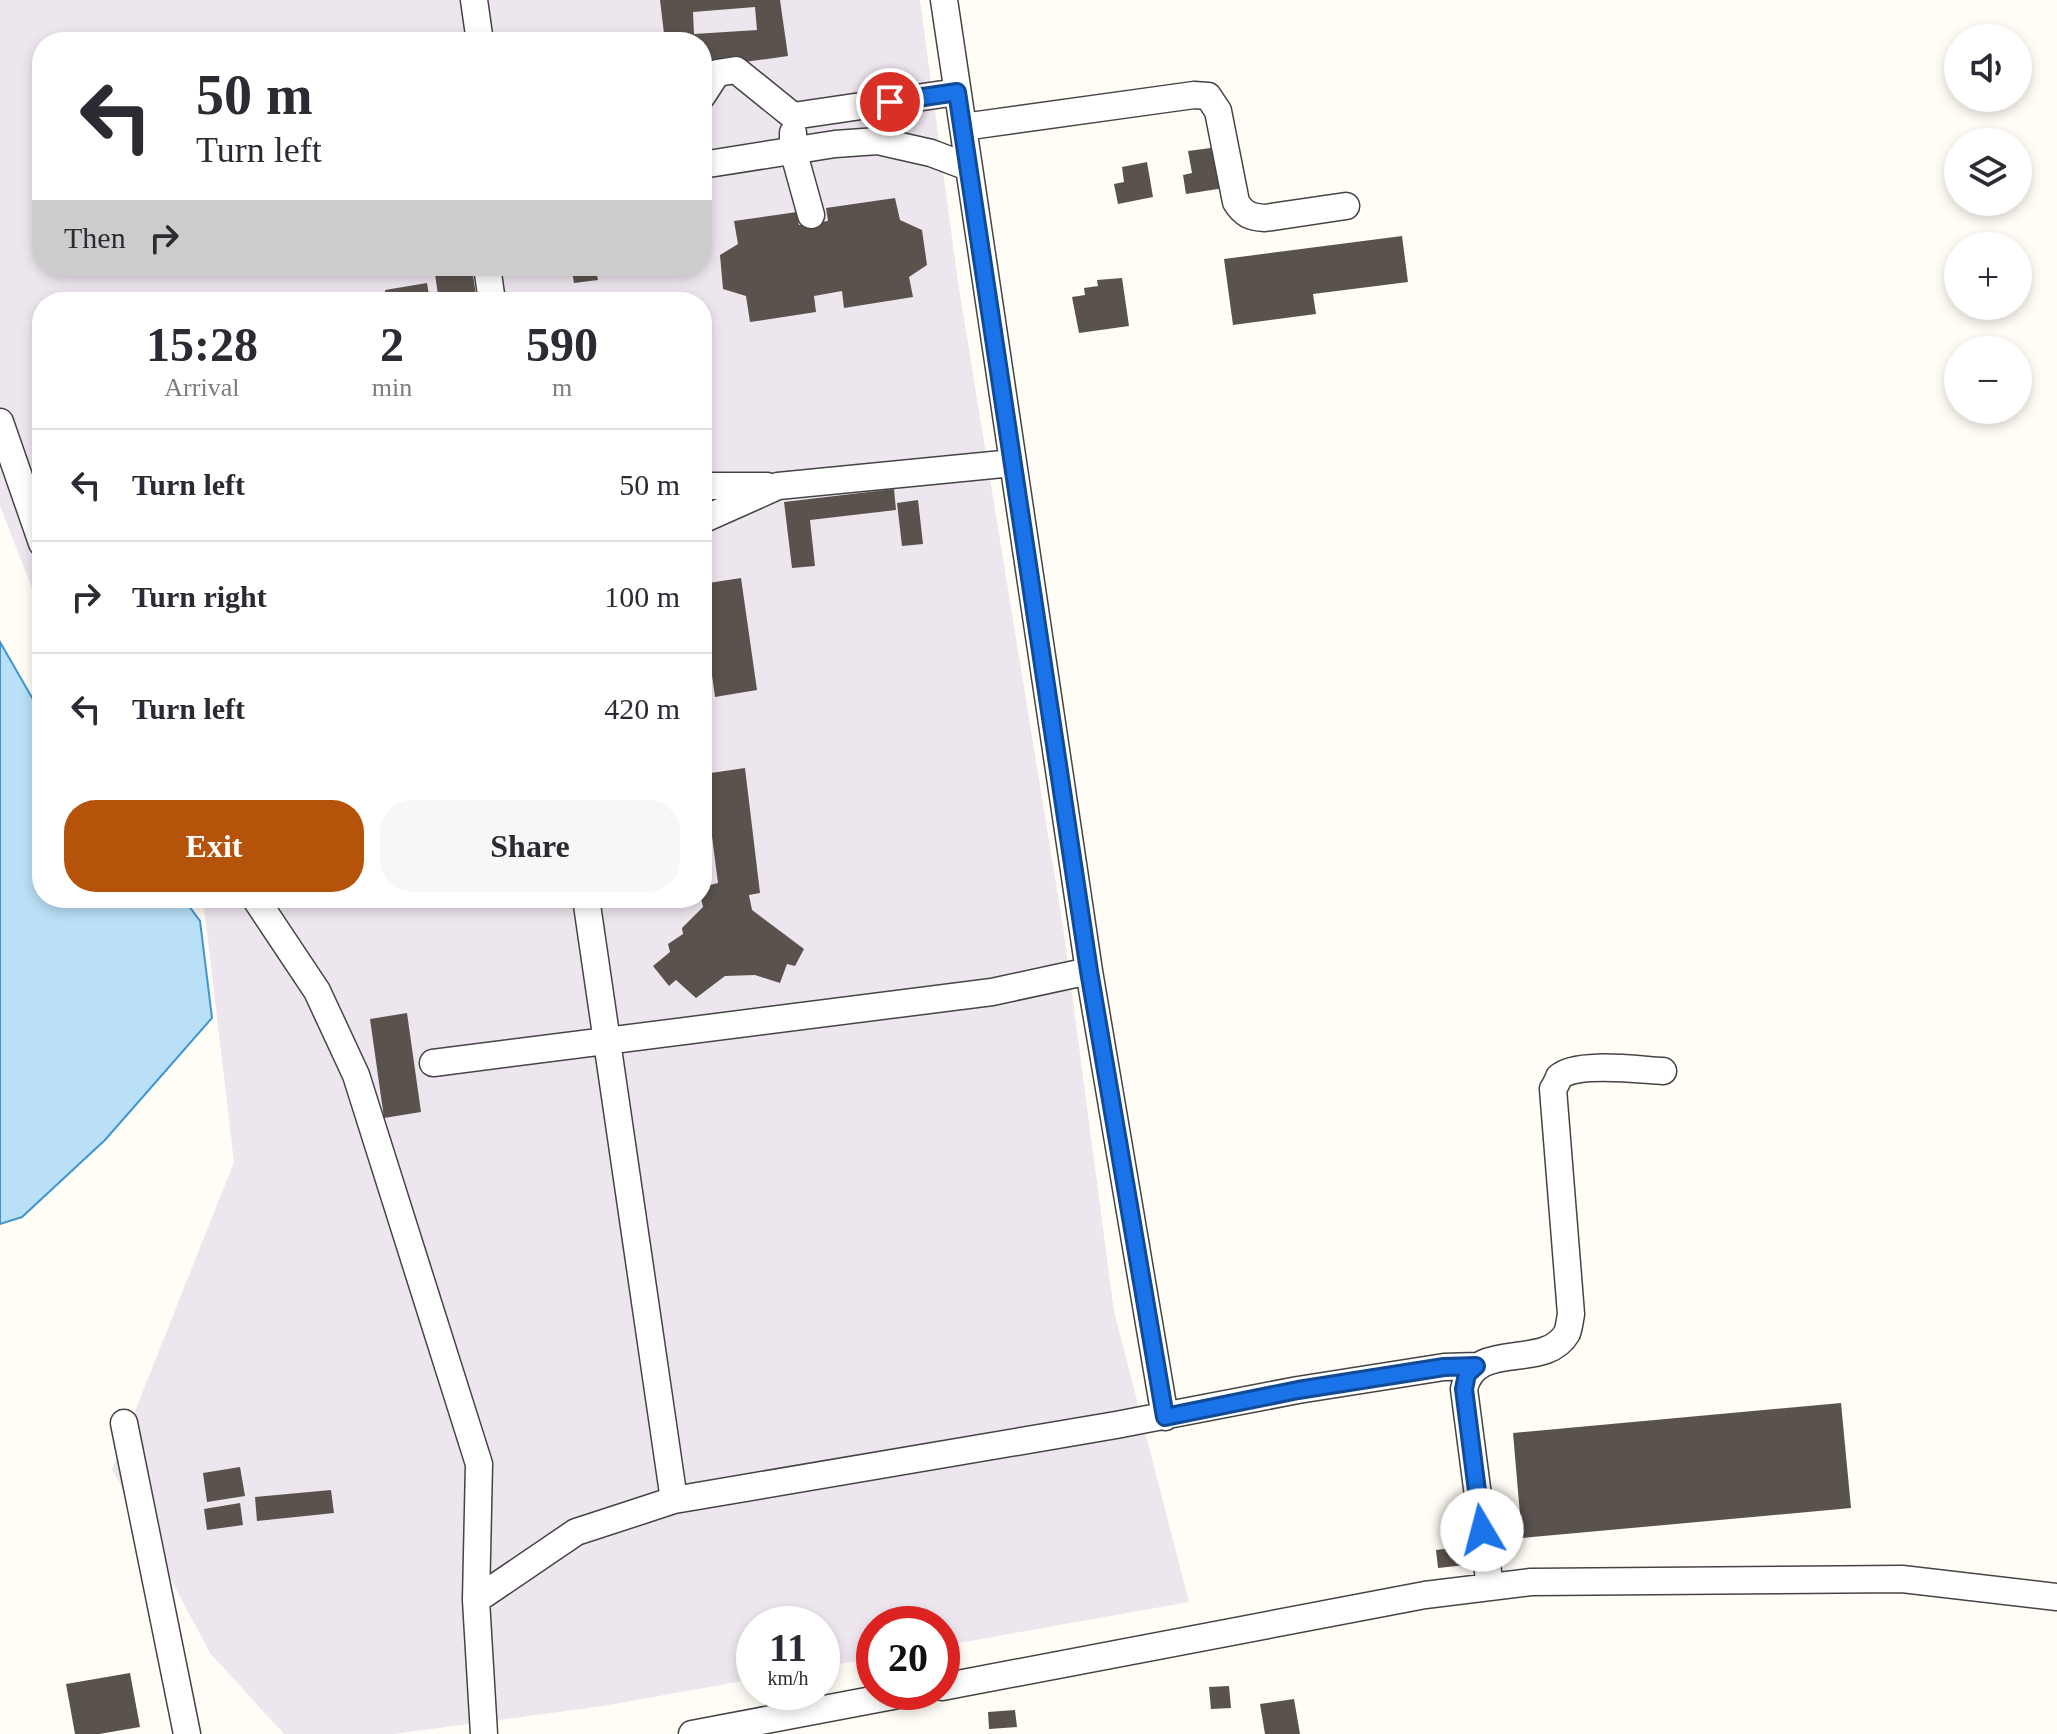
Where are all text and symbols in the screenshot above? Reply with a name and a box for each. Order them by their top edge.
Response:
map controls [1944,24,2032,424]
button: sound [1944,24,2032,112]
icon: left [64,64,168,168]
text: 50 m [196,64,313,126]
pin [856,68,924,136]
icon: arrive [868,80,912,124]
button: layers [1944,128,2032,216]
text: Turn left [196,130,322,170]
icon: right [142,216,186,260]
text: Then [64,221,126,254]
button: + [1944,232,2032,320]
text: 15:28 [146,318,258,371]
text: 2 [380,318,404,371]
text: 590 [526,318,598,371]
button: − [1944,336,2032,424]
text: Arrival [164,373,239,402]
text: min [372,373,412,402]
text: m [552,373,572,402]
icon: left [64,463,108,507]
text: Turn left [132,468,245,501]
text: 50 m [619,468,680,501]
icon: right [64,575,108,619]
text: Turn right [132,580,267,613]
text: 100 m [604,580,680,613]
icon: left [64,687,108,731]
text: Turn left [132,692,245,725]
text: 420 m [604,692,680,725]
button: Exit [64,800,364,892]
button: Share [380,800,680,892]
position arrow [1440,1488,1524,1572]
speed limit sign: 20 [856,1606,960,1710]
text: 11 [769,1625,807,1670]
text: km/h [767,1667,809,1689]

